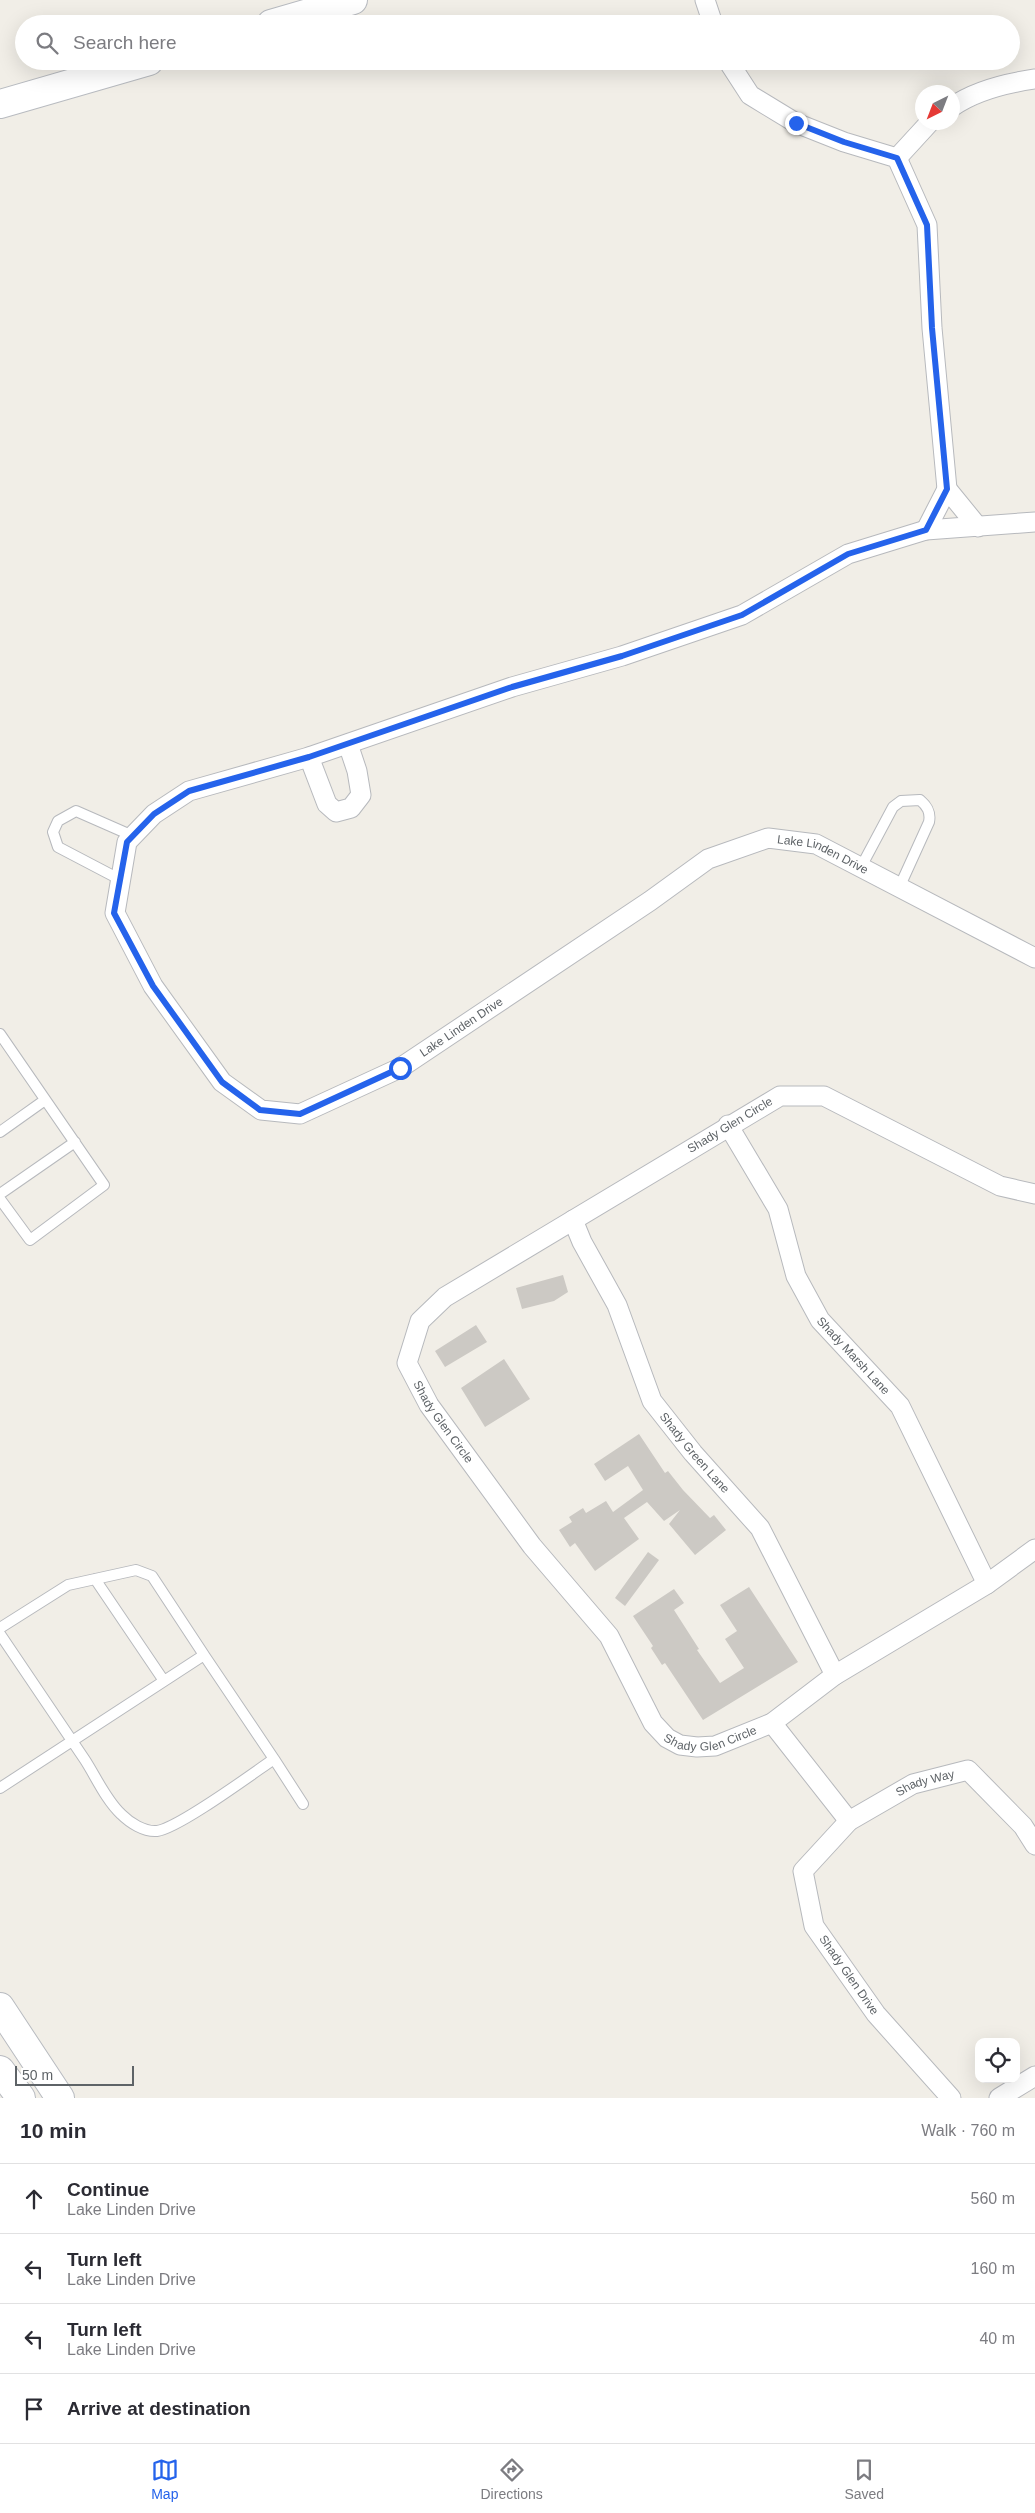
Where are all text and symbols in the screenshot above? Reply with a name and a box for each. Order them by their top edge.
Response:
search box [15,15,1020,70]
icon: search [33,29,61,57]
text: Search here [73,32,177,53]
north arrow [915,85,960,130]
route end [785,112,808,135]
street label: Lake Linden Drive [776,832,871,877]
street label: Lake Linden Drive [417,994,506,1060]
route start [389,1057,412,1080]
street label: Shady Glen Circle [685,1094,775,1156]
street label: Shady Marsh Lane [814,1314,893,1398]
street label: Shady Glen Circle [410,1378,476,1466]
street label: Shady Green Lane [657,1410,733,1496]
street label: Shady Glen Circle [661,1723,759,1754]
street label: Shady Way [893,1767,956,1799]
street label: Shady Glen Drive [816,1932,882,2018]
map controls [975,2038,1020,2083]
button: locate [975,2038,1020,2083]
scale bar [15,2063,134,2086]
text: 50 m [22,2067,53,2083]
text: 10 min [20,2119,87,2142]
text: Walk · 760 m [921,2122,1015,2139]
text: Continue [67,2179,149,2200]
icon: ahead [20,2185,48,2213]
text: 560 m [971,2190,1015,2207]
text: Lake Linden Drive [67,2201,196,2218]
text: Turn left [67,2249,142,2270]
icon: left [20,2255,48,2283]
text: 160 m [971,2260,1015,2277]
text: Lake Linden Drive [67,2271,196,2288]
text: Turn left [67,2319,142,2340]
icon: left [20,2325,48,2353]
text: 40 m [979,2330,1015,2347]
text: Lake Linden Drive [67,2341,196,2358]
icon: arrive [20,2395,48,2423]
text: Arrive at destination [67,2398,251,2419]
tab: Map [151,2456,179,2502]
tab: Directions [481,2456,543,2502]
tab: Saved [844,2456,884,2502]

